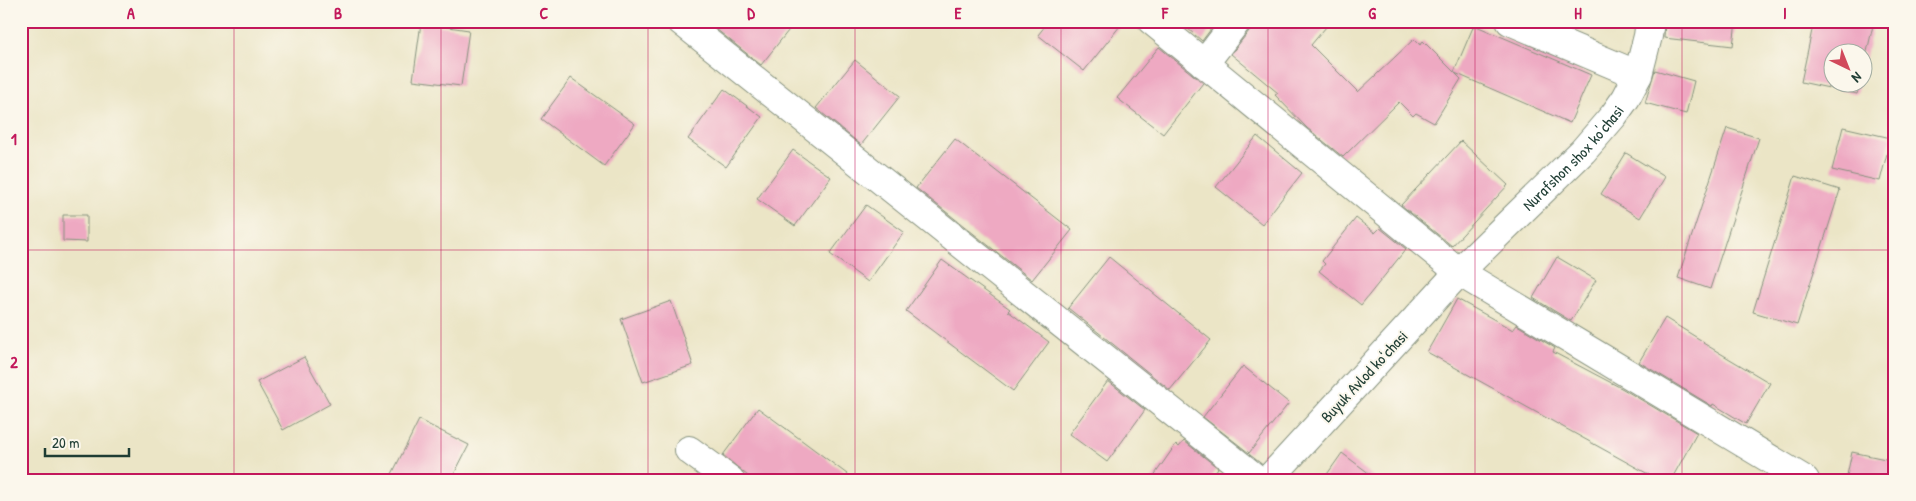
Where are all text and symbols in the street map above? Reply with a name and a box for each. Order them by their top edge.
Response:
text: A [127,2,135,24]
text: B [334,2,342,24]
text: C [540,2,549,24]
text: D [747,2,755,24]
text: E [954,2,962,24]
text: F [1161,2,1169,24]
text: G [1368,2,1376,24]
text: H [1574,2,1582,24]
text: I [1783,2,1787,24]
north arrow [1824,42,1874,92]
text: N [1848,68,1866,88]
street label: Nurafshon shox ko'chasi [1517,100,1629,215]
text: 1 [11,128,17,150]
street label: Buyuk Avlod koʻchasi [1316,325,1412,427]
text: 2 [10,351,18,373]
scale bar [45,426,129,458]
text: 20 m [52,432,79,453]

